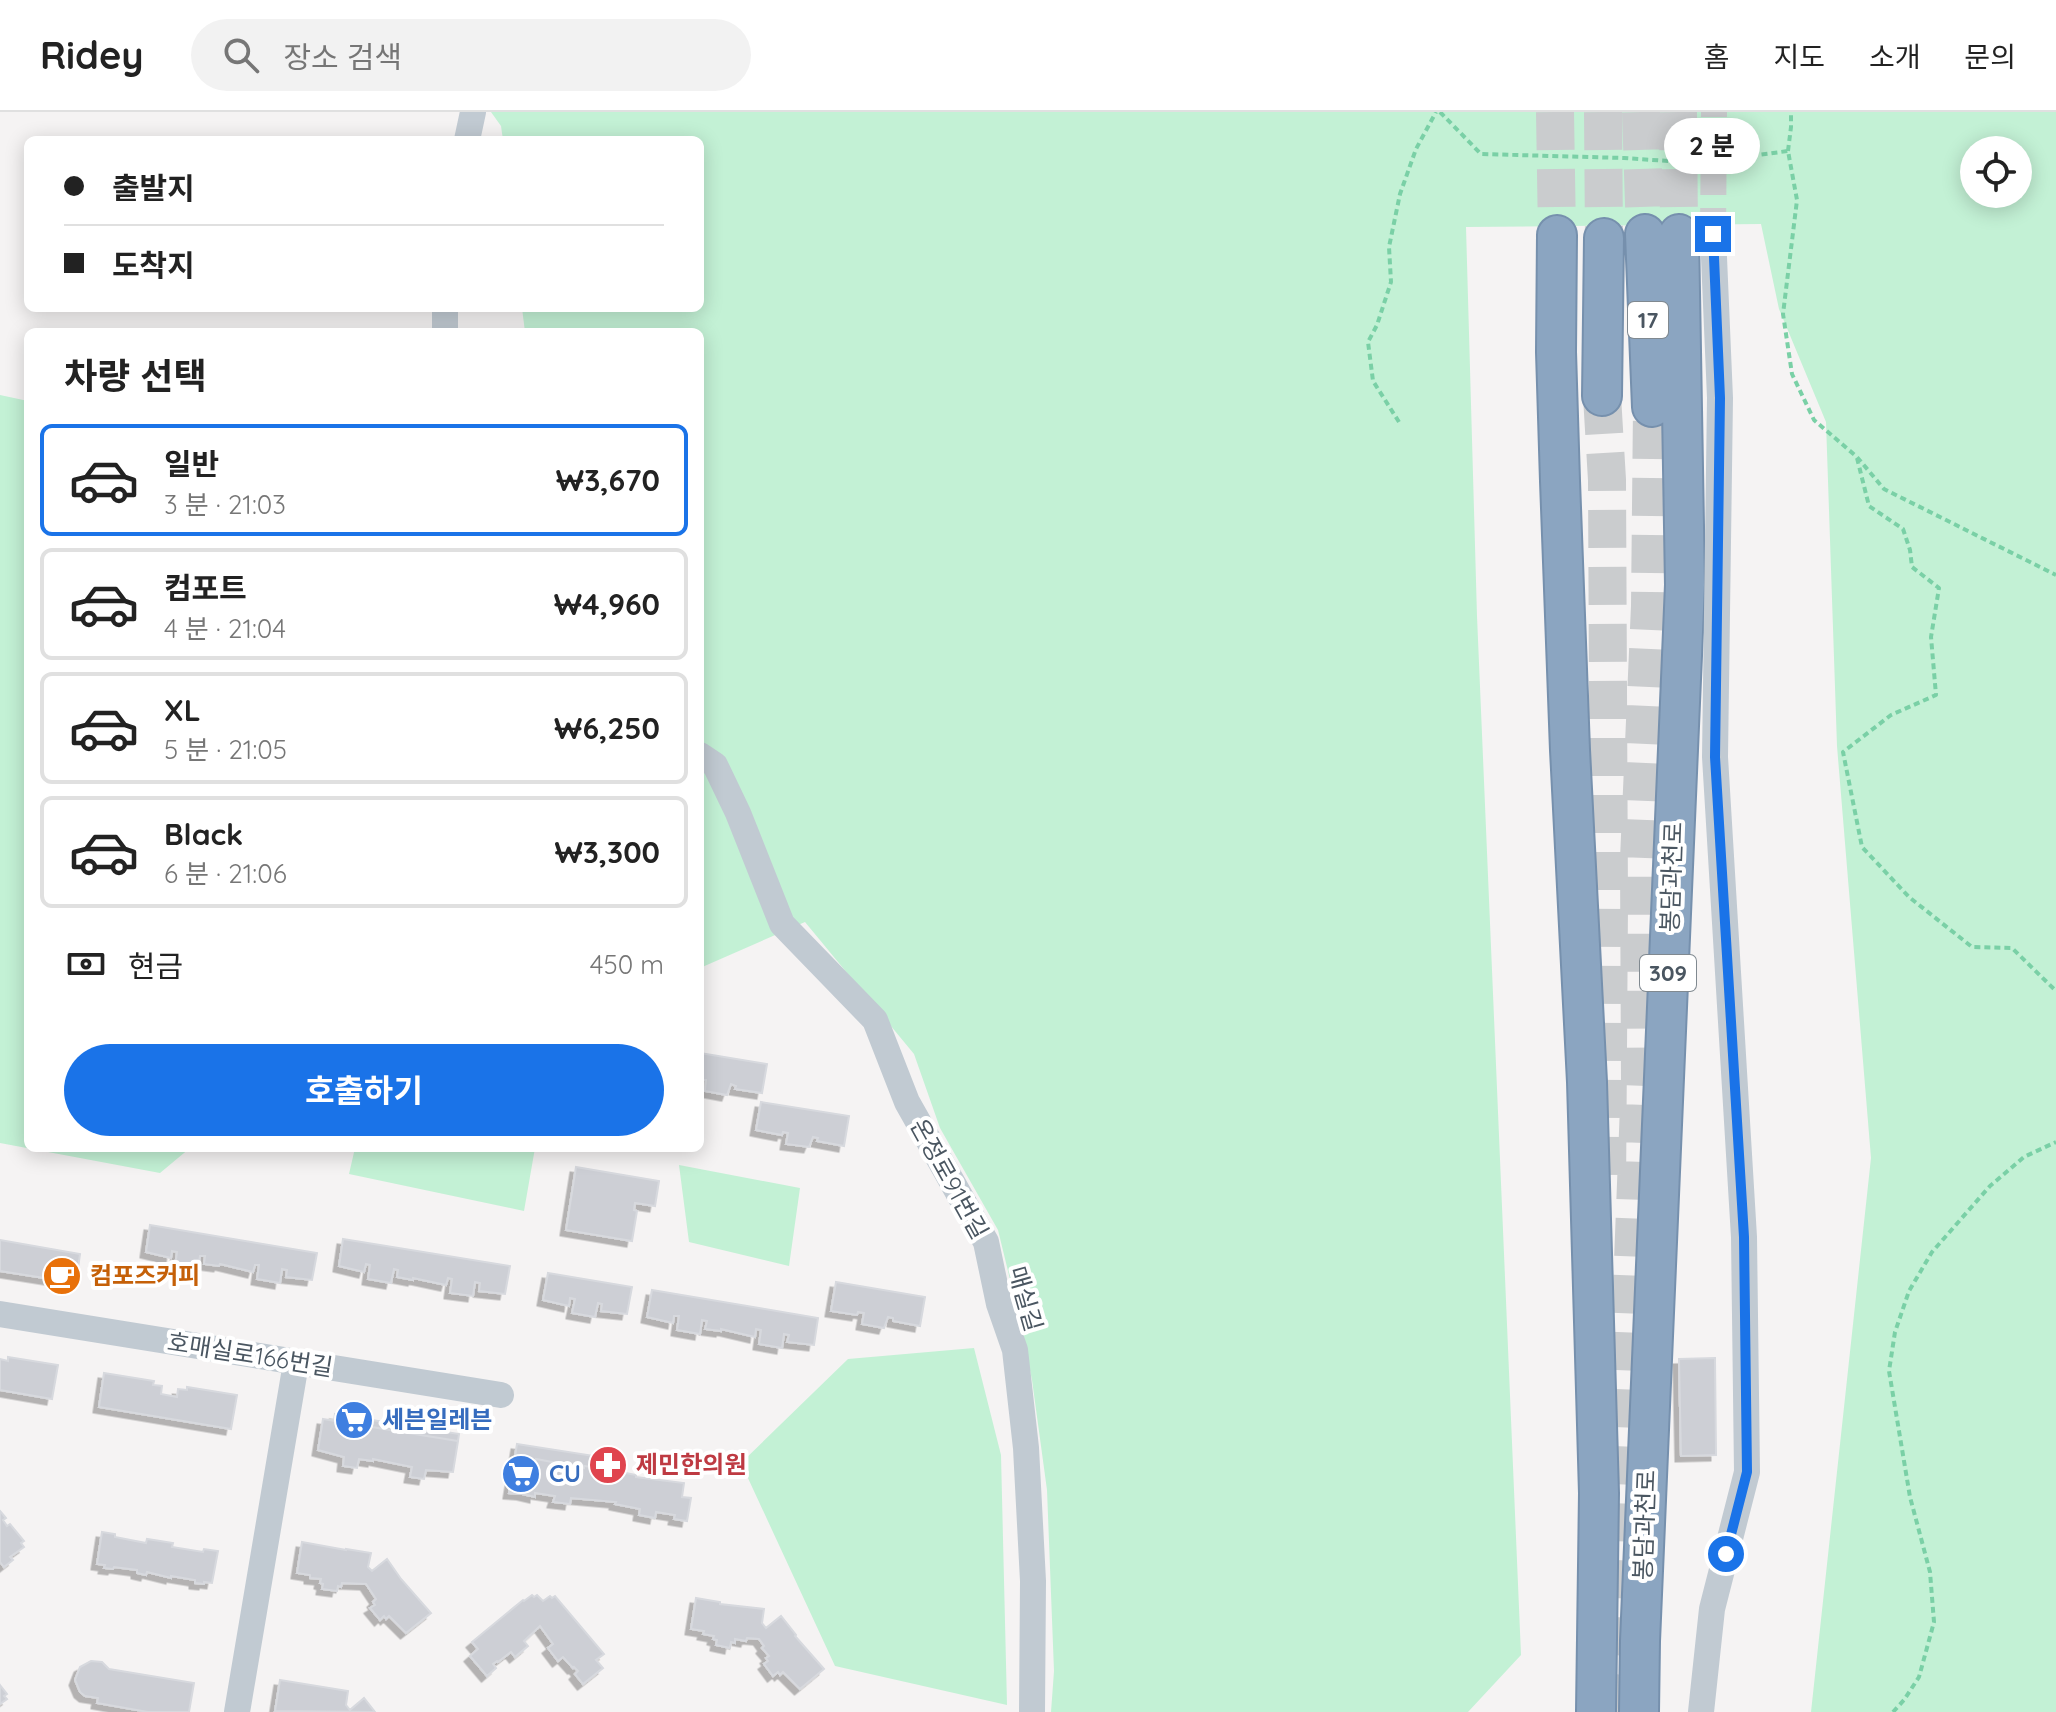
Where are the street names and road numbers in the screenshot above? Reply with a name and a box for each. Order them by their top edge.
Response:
road number: 17 [1628,302,1668,338]
street label: 봉담과천로 [1654,821,1688,933]
road number: 309 [1640,955,1696,991]
street label: 온정로91번길 [905,1113,995,1244]
street label: 매실길 [1002,1263,1050,1335]
street label: 호매실로166번길 [165,1326,335,1382]
street label: 봉담과천로 [1627,1469,1661,1581]

